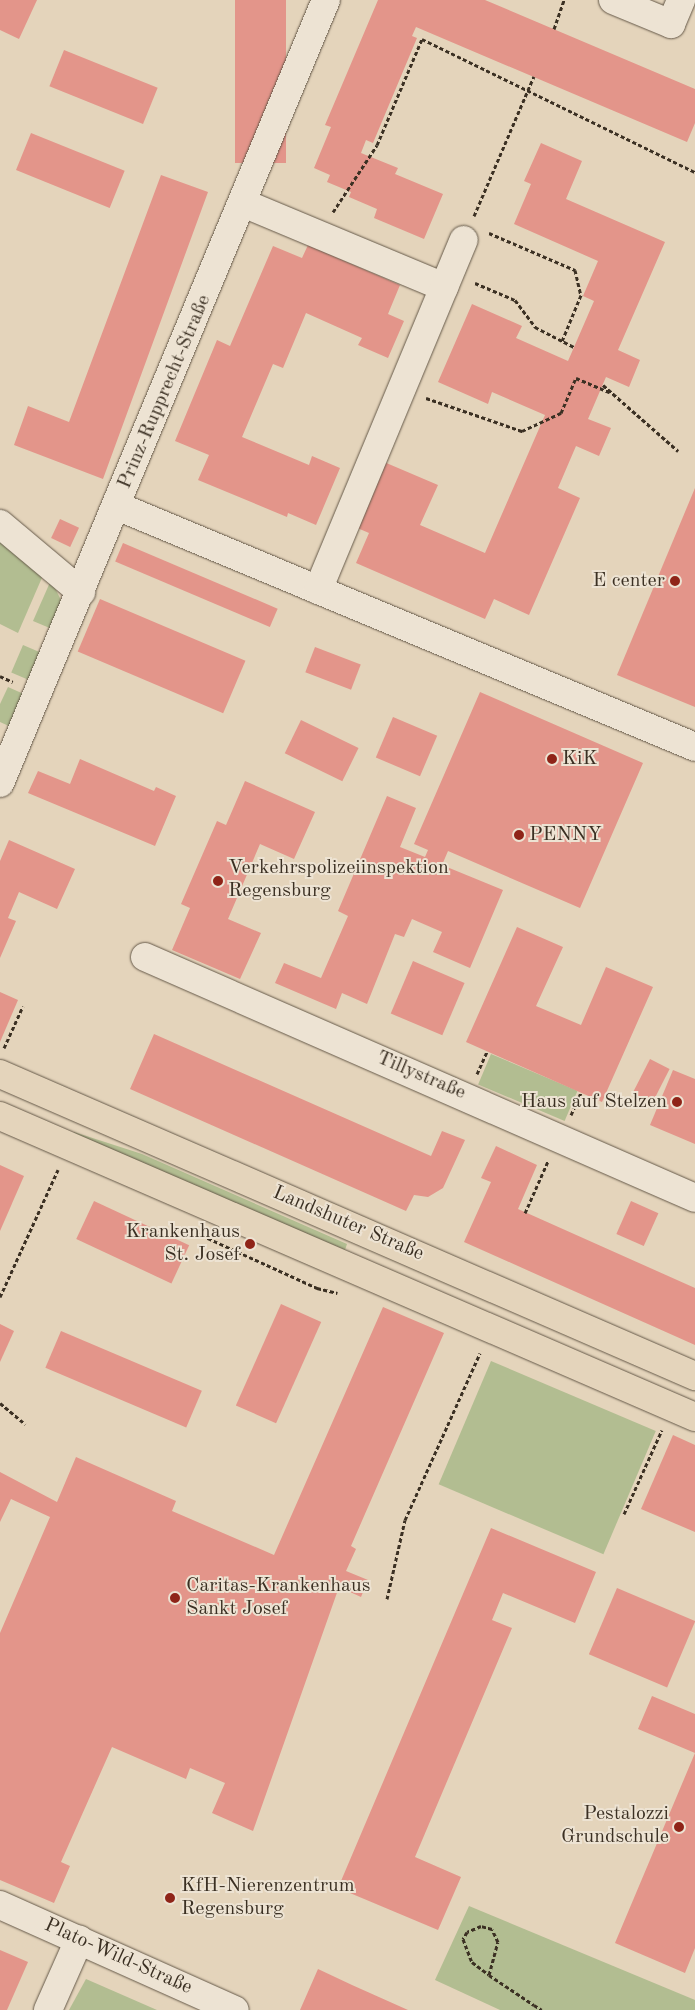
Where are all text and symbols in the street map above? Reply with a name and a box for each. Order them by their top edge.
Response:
street label: Prinz-Rupprecht-Straße [113,291,217,493]
place label: E center [592,569,665,593]
marker: E center [669,575,681,587]
place label: KiK [562,747,598,771]
marker: KiK [546,753,558,765]
place label: PENNY [529,823,602,847]
marker: PENNY [513,829,525,841]
place label: Verkehrspolizeiinspektion Regensburg [228,857,449,904]
marker: Verkehrspolizeiinspektion Regensburg [212,875,224,887]
street label: Tillystraße [373,1046,469,1106]
place label: Haus auf Stelzen [521,1090,667,1114]
marker: Haus auf Stelzen [671,1096,683,1108]
street label: Landshuter Straße [269,1181,427,1267]
place label: Krankenhaus St. Josef [125,1220,240,1267]
marker: Krankenhaus St. Josef [244,1238,256,1250]
place label: Caritas-Krankenhaus Sankt Josef [186,1574,370,1621]
marker: Caritas-Krankenhaus Sankt Josef [168,1591,182,1605]
place label: Pestalozzi Grundschule [561,1803,669,1850]
marker: Pestalozzi Grundschule [673,1821,685,1833]
place label: KfH-Nierenzentrum Regensburg [181,1874,355,1921]
marker: KfH-Nierenzentrum Regensburg [163,1891,177,1905]
street label: Plato-Wild-Straße [40,1914,196,2000]

